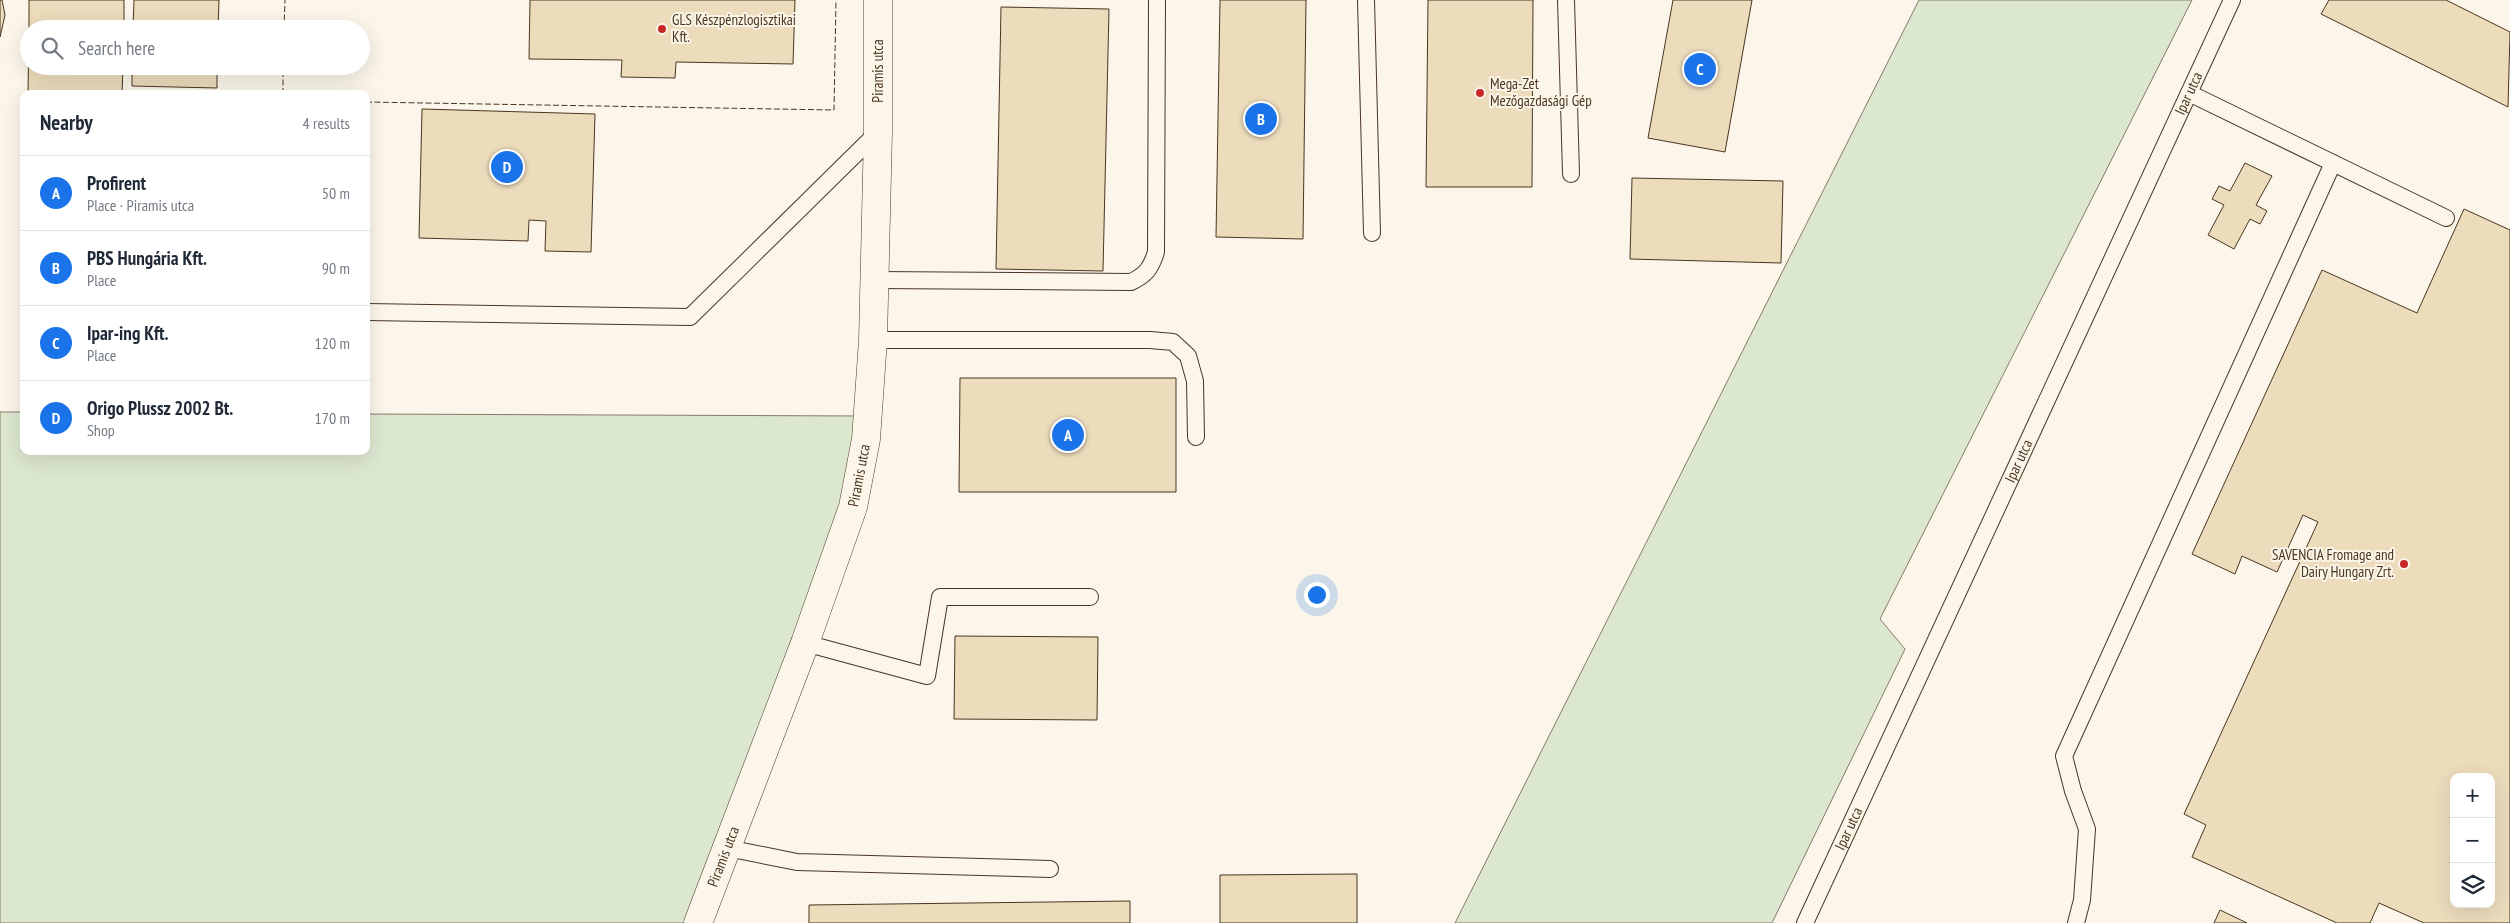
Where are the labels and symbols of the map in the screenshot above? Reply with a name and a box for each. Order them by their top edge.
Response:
place label: GLS Készpénzlogisztikai Kft. [672,10,796,46]
marker: GLS Készpénzlogisztikai Kft. [656,23,668,35]
street label: Piramis utca [868,39,887,103]
pin: C [1684,50,1716,88]
street label: Ipar utca [2170,69,2206,118]
place label: Mega-Zet Mezőgazdasági Gép [1490,74,1592,110]
marker: Mega-Zet Mezőgazdasági Gép [1474,87,1486,99]
pin: B [1245,100,1277,138]
pin: D [491,148,523,186]
pin: A [1052,416,1084,454]
street label: Ipar utca [2000,436,2036,485]
street label: Piramis utca [843,443,874,508]
place label: SAVENCIA Fromage and Dairy Hungary Zrt. [2272,545,2394,581]
marker: SAVENCIA Fromage and Dairy Hungary Zrt. [2398,558,2410,570]
your location [1304,582,1330,608]
street label: Ipar utca [1830,804,1866,853]
street label: Piramis utca [703,824,743,889]

